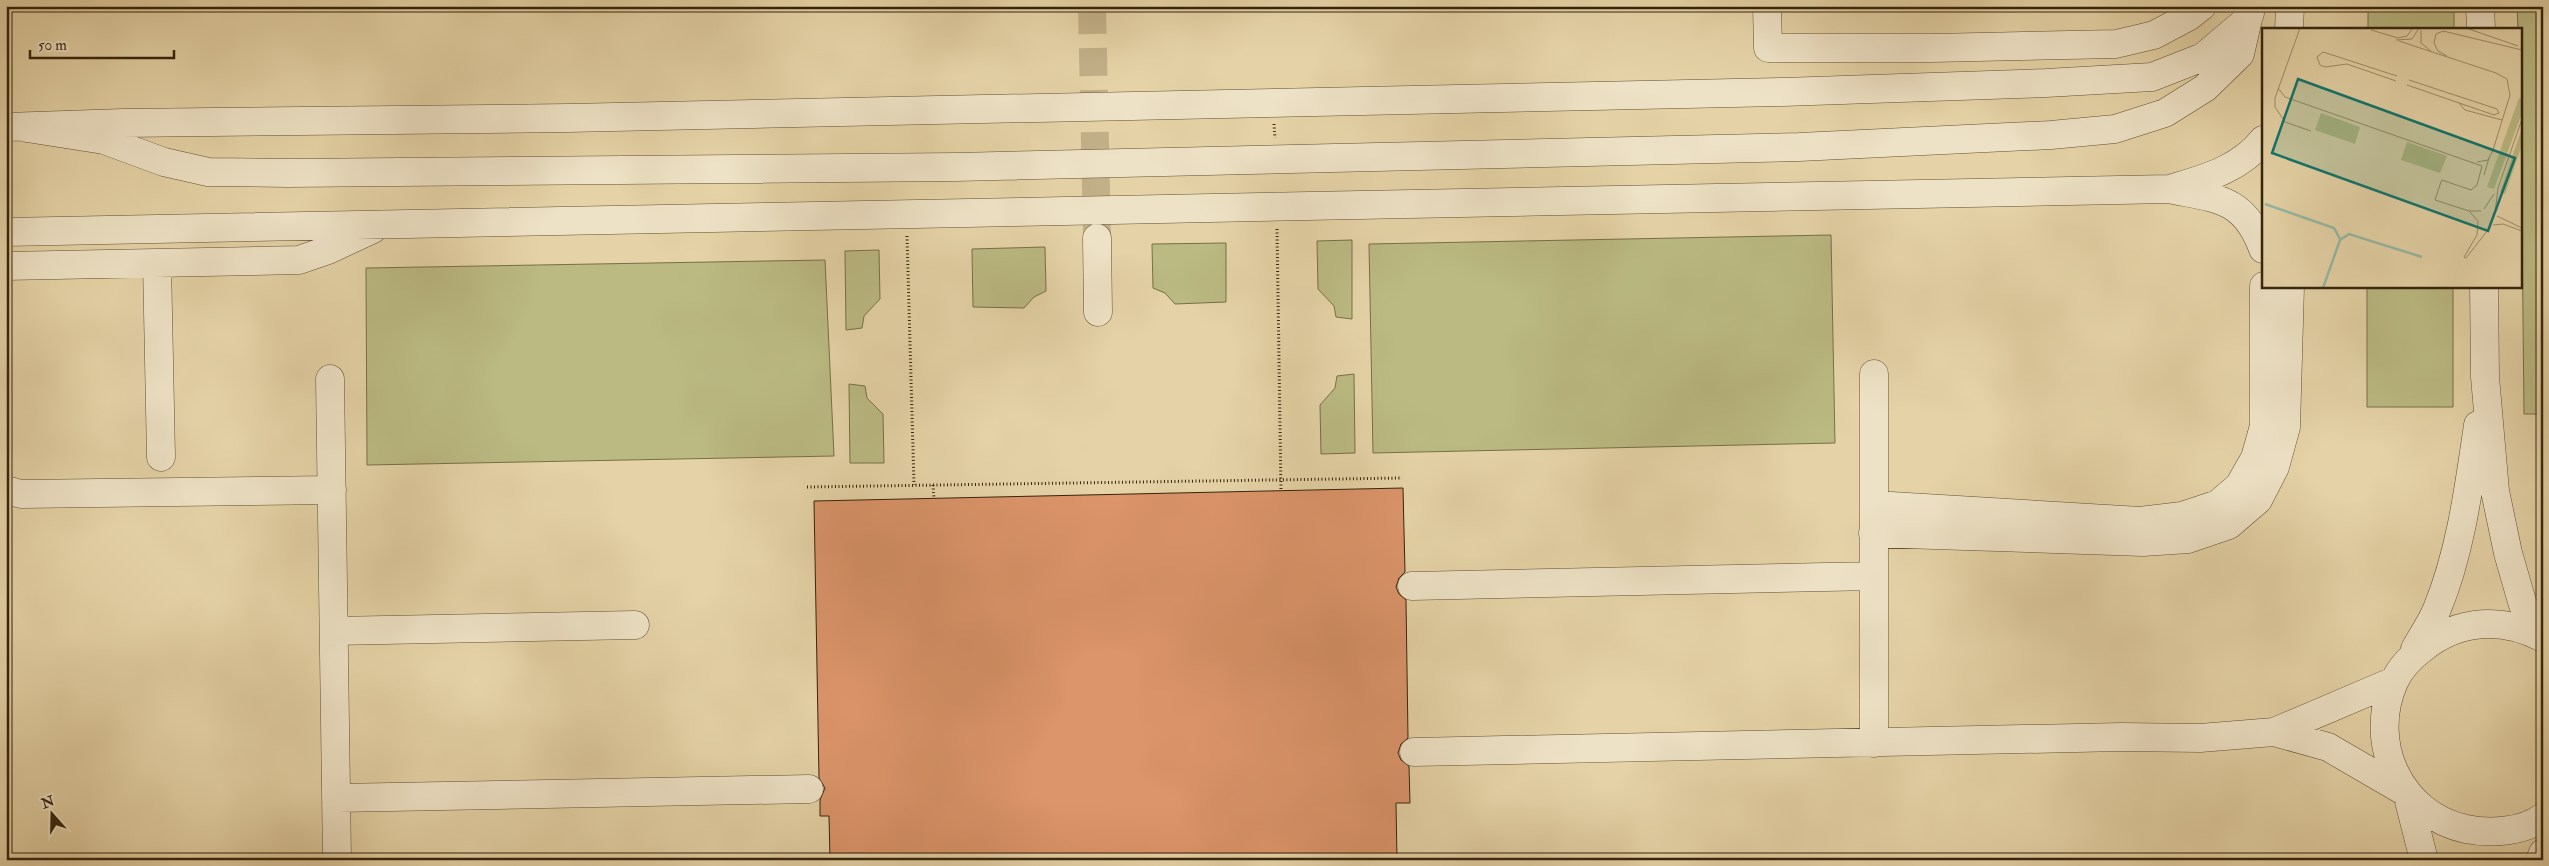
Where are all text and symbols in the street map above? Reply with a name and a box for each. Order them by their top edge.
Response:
scale bar [30,28,174,60]
inset map [2262,28,2522,288]
text: 50 m [38,36,67,55]
north arrow [28,788,78,838]
text: N [38,792,57,813]

